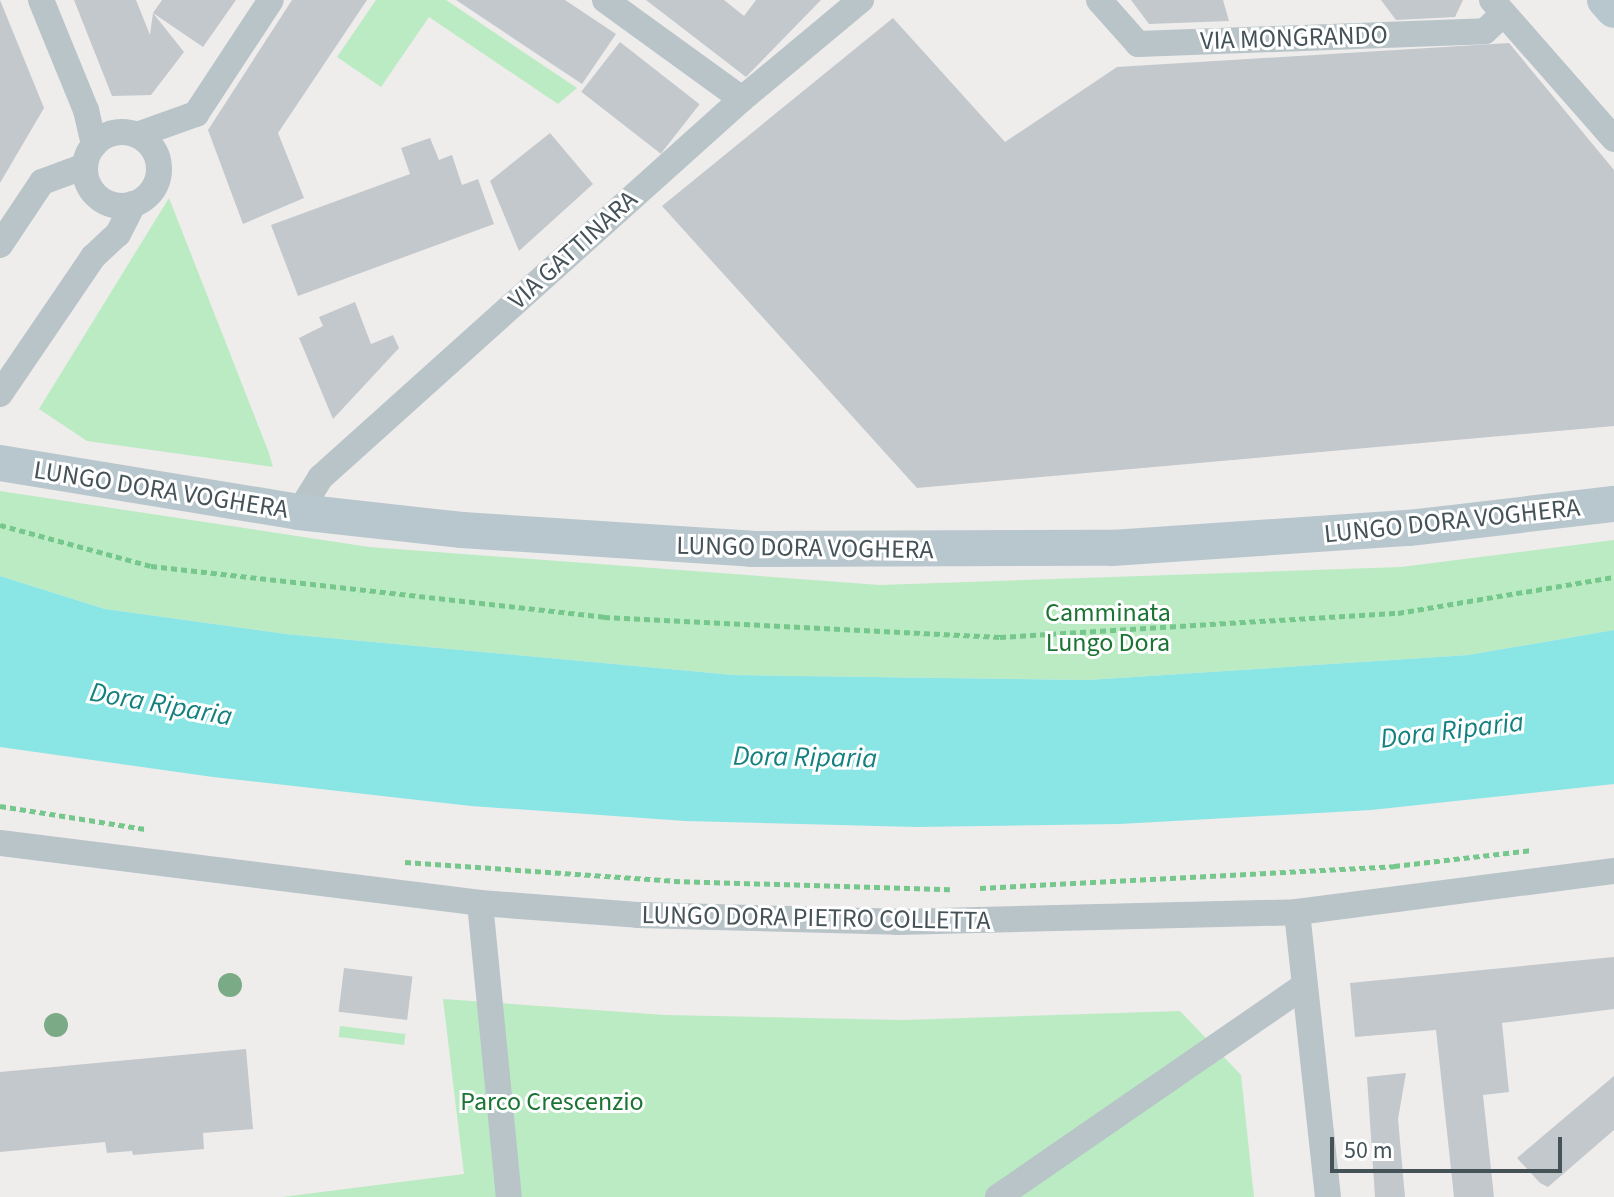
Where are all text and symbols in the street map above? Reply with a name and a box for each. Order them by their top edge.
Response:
street label: VIA MONGRANDO [1200,19,1388,57]
street label: VIA GATTINARA [502,184,644,316]
street label: LUNGO DORA VOGHERA [32,454,290,526]
street label: LUNGO DORA VOGHERA [1322,492,1582,550]
street label: LUNGO DORA VOGHERA [676,530,934,566]
park label: Camminata Lungo Dora [1045,597,1171,658]
water label: Dora Riparia [87,675,235,733]
water label: Dora Riparia [1378,705,1526,755]
water label: Dora Riparia [733,739,877,775]
street label: LUNGO DORA PIETRO COLLETTA [641,899,991,937]
park label: Parco Crescenzio [460,1086,644,1118]
scale bar [1334,1121,1566,1171]
text: 50 m [1344,1133,1393,1168]

